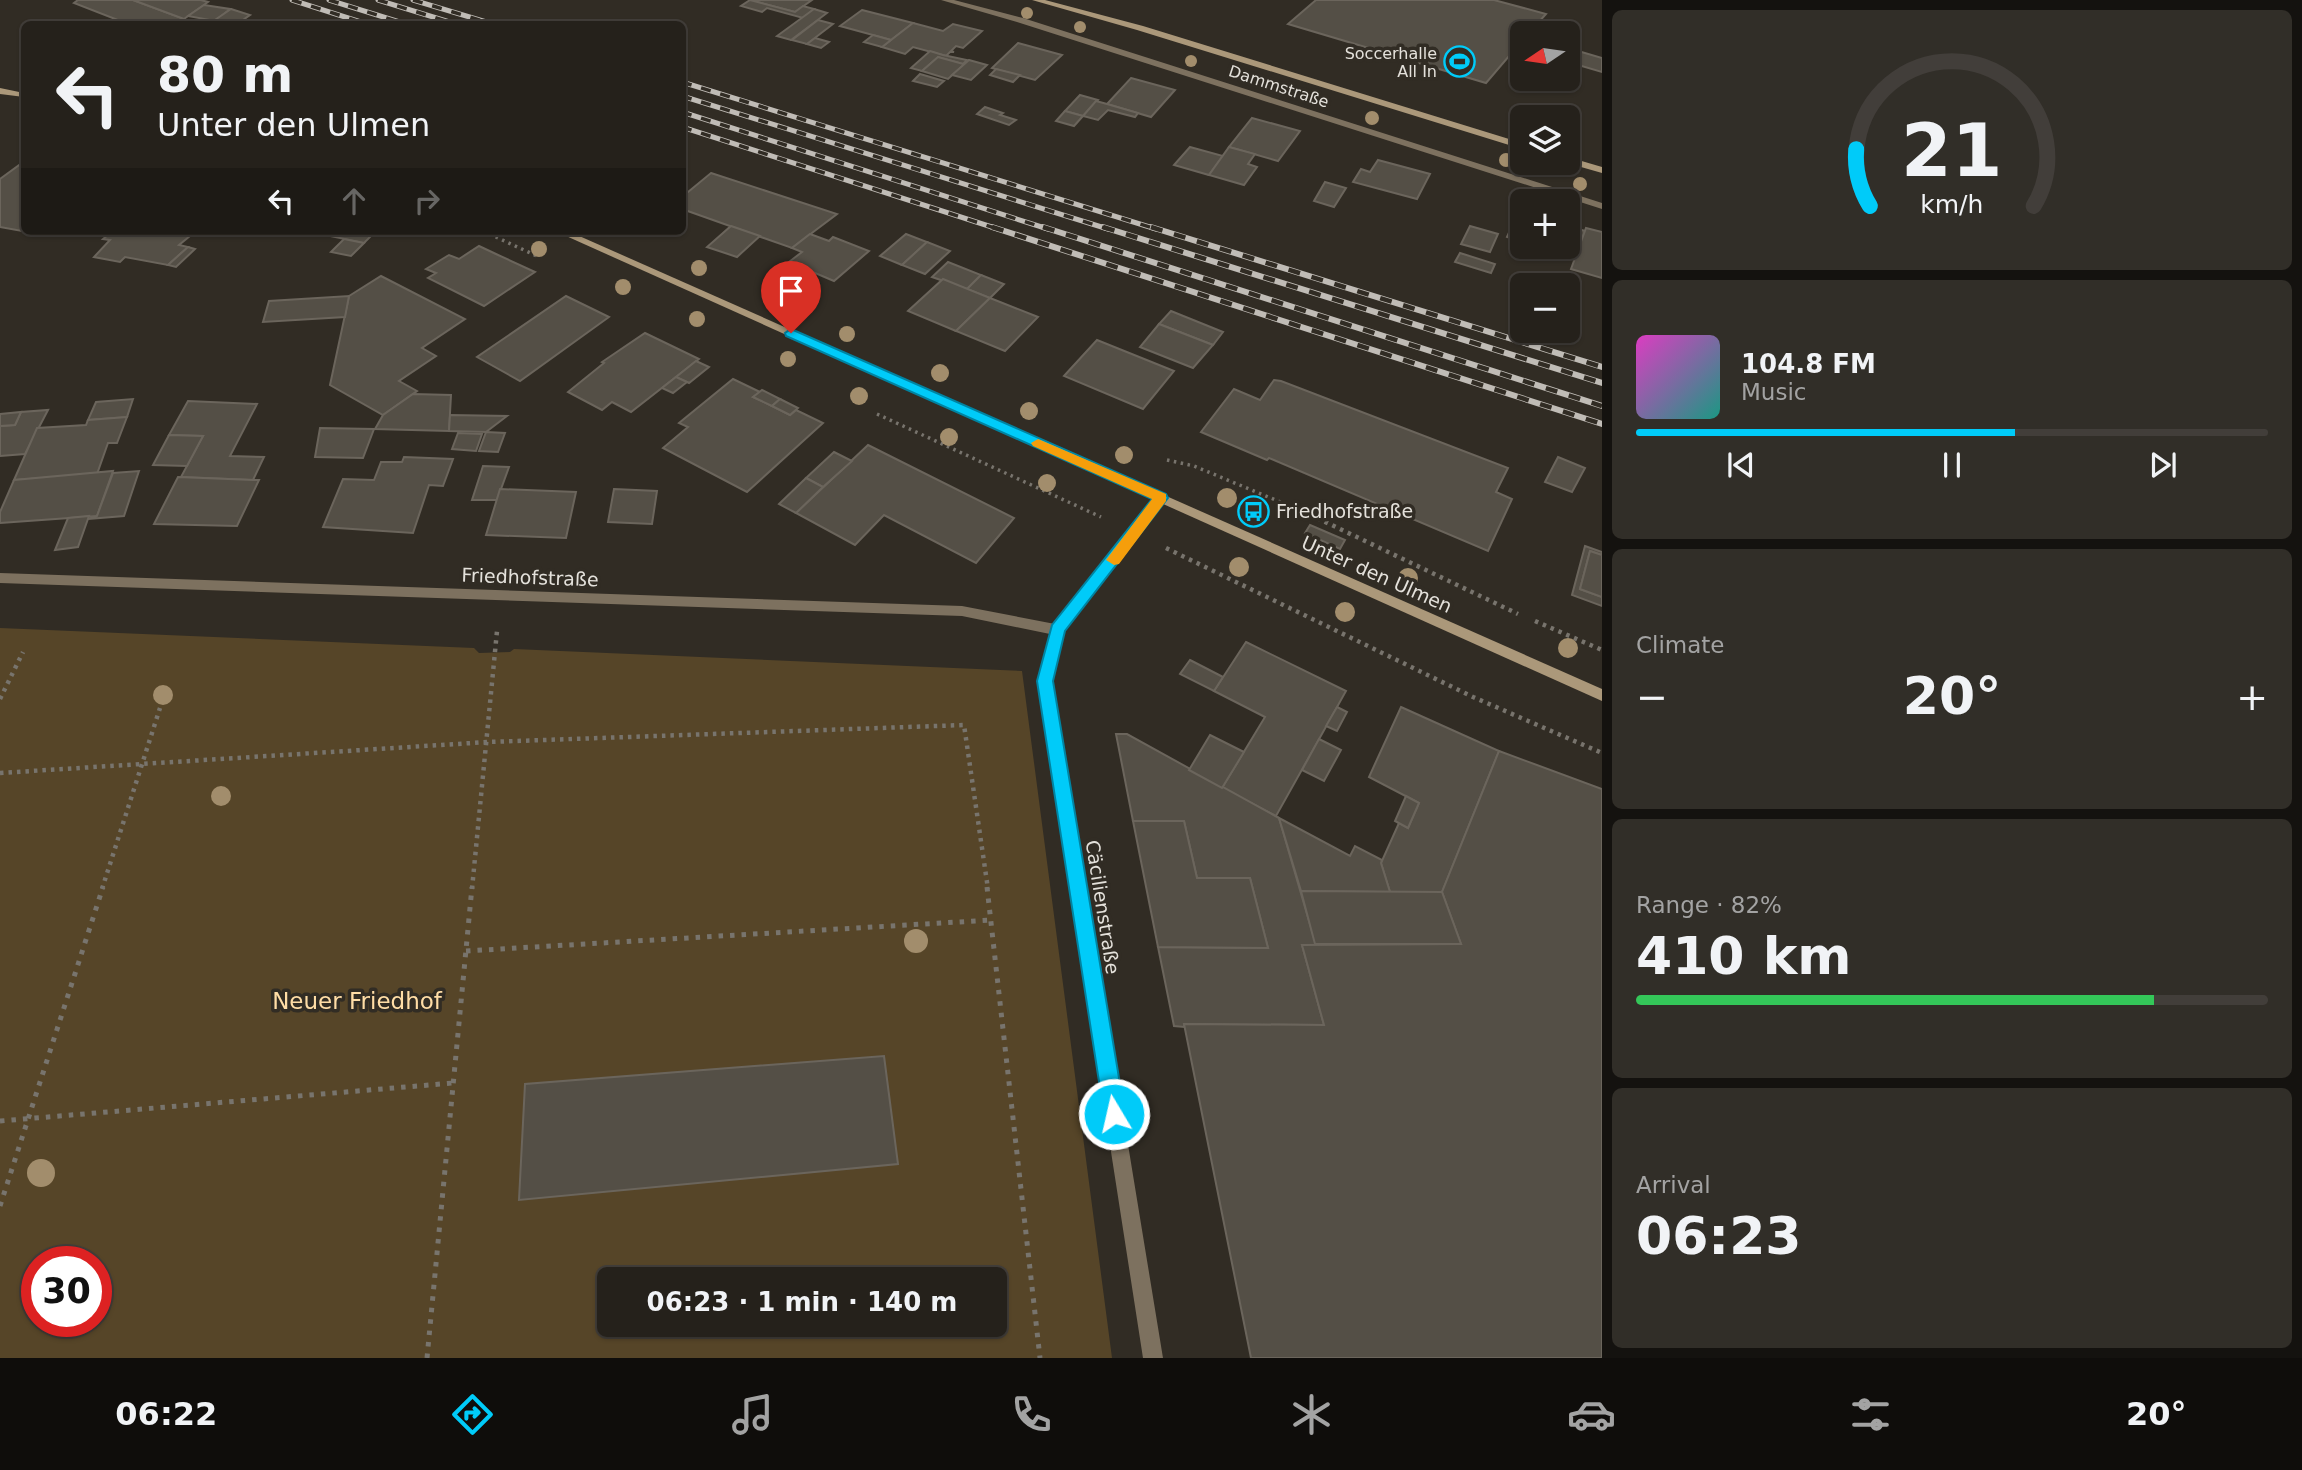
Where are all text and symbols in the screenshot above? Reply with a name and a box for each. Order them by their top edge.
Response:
north arrow [1510,21,1580,91]
map controls [1510,21,1580,343]
place label: Soccerhalle All In [1345,44,1437,81]
sports icon: Soccerhalle All In [1443,45,1477,79]
text: 80 m [157,47,293,104]
icon: left [42,49,133,140]
street label: Dammstraße [1226,61,1331,112]
button: layers [1510,105,1580,175]
text: Unter den Ulmen [157,106,430,144]
text: 21 [1901,108,2003,193]
icon: left [262,182,300,220]
icon: ahead [335,182,373,220]
icon: right [408,182,446,220]
button: + [1510,189,1580,259]
text: km/h [1920,190,1984,219]
pin [761,261,821,333]
icon: arrive [772,272,810,310]
button: − [1510,273,1580,343]
text: 104.8 FM [1741,349,1876,379]
text: Music [1741,379,1806,405]
icon: previous [1722,446,1760,484]
icon: pause [1933,446,1971,484]
icon: next [2144,446,2182,484]
bus stop icon: Friedhofstraße [1236,494,1270,528]
place label: Friedhofstraße [1276,500,1413,522]
street label: Unter den Ulmen [1298,531,1456,617]
street label: Friedhofstraße [461,564,599,590]
text: Climate [1636,632,1725,658]
text: 20° [1903,666,2001,726]
text: − [1636,675,1668,719]
text: + [2236,675,2268,719]
street label: Cäcilienstraße [1082,838,1124,976]
text: Range · 82% [1636,892,1782,918]
text: 410 km [1636,926,1851,986]
park label: Neuer Friedhof [272,988,443,1014]
position arrow [1077,1077,1151,1151]
text: Arrival [1636,1172,1711,1198]
text: 06:23 [1636,1206,1802,1266]
speed limit sign: 30 [21,1246,112,1337]
text: 06:23 · 1 min · 140 m [647,1287,957,1317]
icon: directions [448,1390,497,1439]
icon: music [728,1390,777,1439]
icon: phone [1007,1390,1056,1439]
icon: climate [1287,1390,1336,1439]
icon: car [1567,1390,1616,1439]
icon: filters [1846,1390,1895,1439]
text: 06:22 [115,1395,217,1433]
text: 20° [2126,1395,2187,1433]

